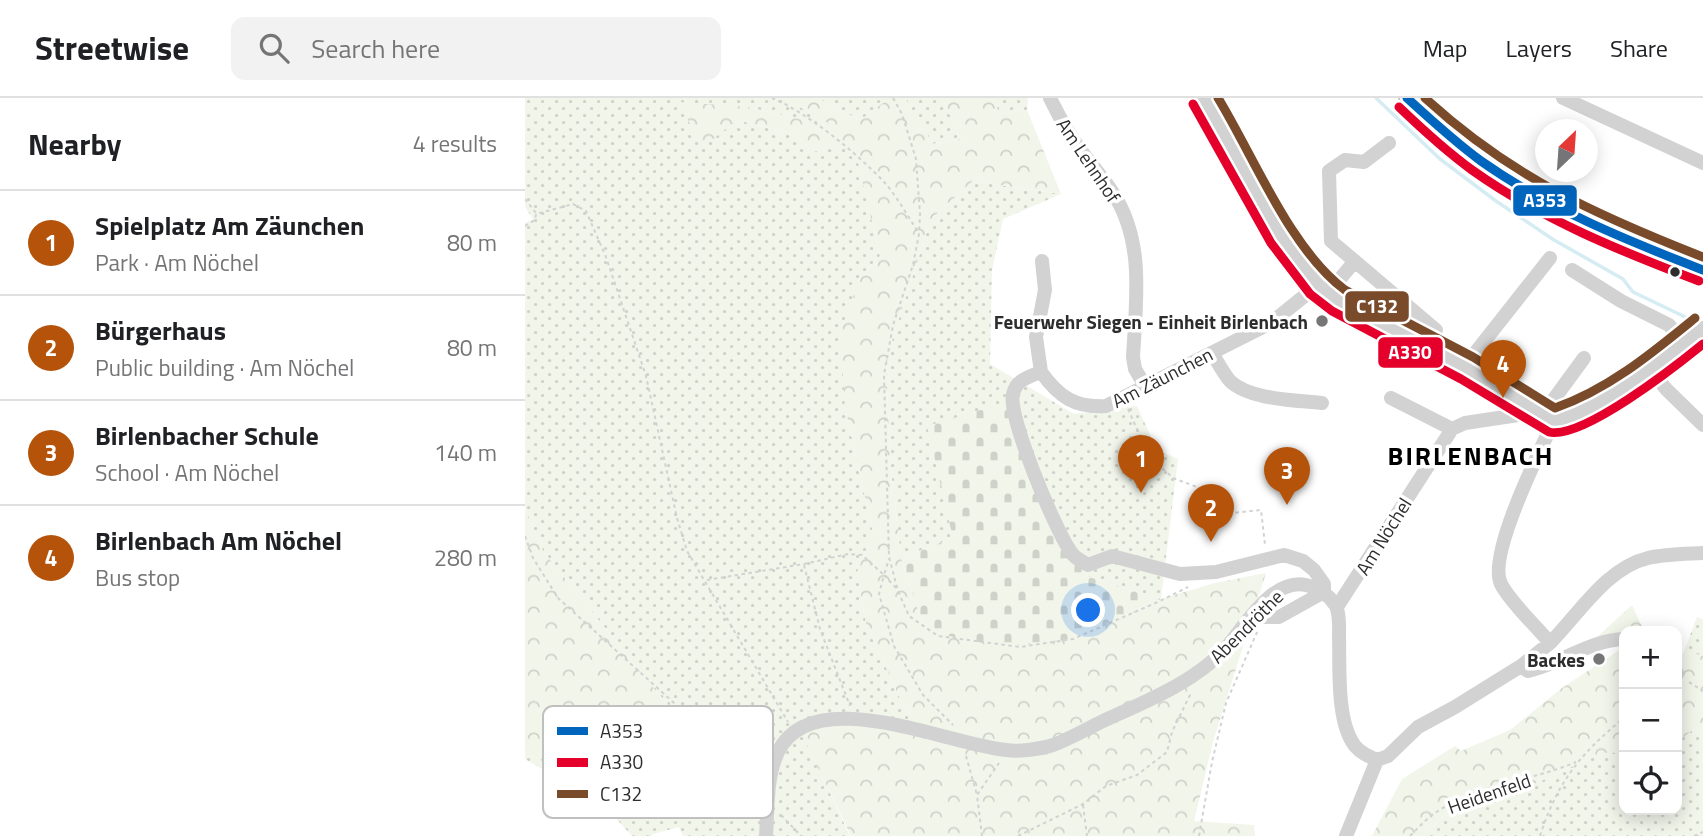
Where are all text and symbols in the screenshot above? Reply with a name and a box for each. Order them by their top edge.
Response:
search box [231,17,721,80]
text: Streetwise [35,23,189,73]
icon: search [255,29,293,67]
text: Search here [311,29,440,68]
text: Map [1423,30,1468,66]
text: Layers [1506,30,1572,66]
text: Share [1610,30,1668,66]
street label: Am Lehnhof [1050,112,1129,209]
north arrow [1535,119,1598,182]
text: Nearby [28,121,121,167]
text: 4 results [413,126,497,161]
line badge: A353 [1512,184,1578,217]
text: A353 [1523,185,1567,214]
text: Spielplatz Am Zäunchen [95,206,364,245]
text: 1 [45,225,57,260]
text: 80 m [447,225,497,260]
text: Park · Am Nöchel [95,245,259,280]
unlabelled marker [1668,265,1682,279]
line badge: C132 [1344,290,1410,323]
text: C132 [1356,291,1398,320]
place label: Feuerwehr Siegen - Einheit Birlenbach [994,307,1308,336]
text: Bürgerhaus [95,311,226,350]
marker: Feuerwehr Siegen - Einheit Birlenbach [1314,313,1330,329]
text: 2 [45,330,57,365]
text: 80 m [447,330,497,365]
line badge: A330 [1377,336,1444,369]
text: A330 [1388,337,1432,366]
street label: Am Zäunchen [1107,339,1217,415]
pin: 4 [1480,340,1526,398]
text: Public building · Am Nöchel [95,350,354,385]
text: Birlenbacher Schule [95,416,319,455]
text: 3 [45,435,57,470]
text: 140 m [434,435,497,470]
pin: 1 [1118,435,1164,493]
district label: BIRLENBACH [1388,436,1554,475]
pin: 3 [1264,447,1310,505]
text: School · Am Nöchel [95,455,279,490]
pin: 2 [1188,484,1234,542]
street label: Am Nöchel [1348,492,1418,580]
text: Birlenbach Am Nöchel [95,521,342,560]
text: 4 [45,540,57,575]
text: 280 m [434,540,497,575]
text: Bus stop [95,560,180,595]
street label: Abendröthe [1203,583,1289,669]
your location [1071,593,1105,627]
map controls [1619,626,1682,815]
button: + [1619,626,1682,689]
place label: Backes [1527,645,1585,674]
marker: Backes [1591,651,1607,667]
button: − [1619,689,1682,752]
legend [543,706,773,818]
text: A353 [600,716,643,745]
text: A330 [600,747,643,776]
button: locate [1619,752,1682,815]
street label: Heidenfeld [1443,765,1535,821]
text: C132 [600,779,642,808]

